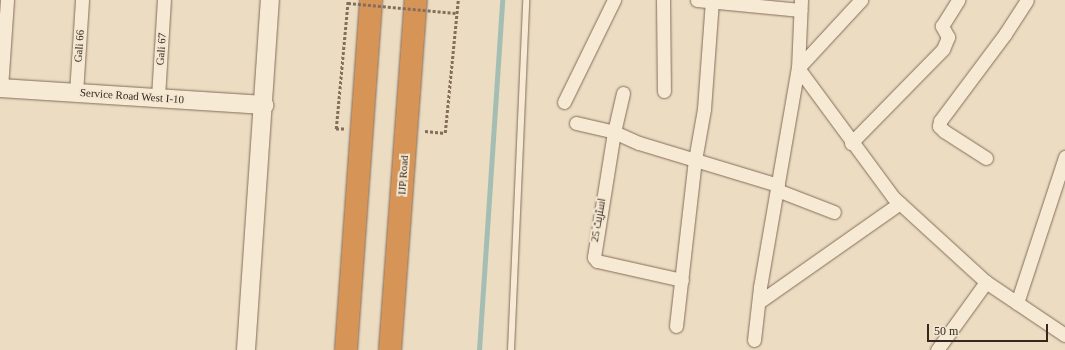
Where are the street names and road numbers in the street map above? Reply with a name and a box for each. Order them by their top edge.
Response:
street label: Gali 66 [71,29,87,63]
street label: Gali 67 [153,32,169,66]
street label: Service Road West I-10 [79,86,185,106]
street label: IJP Road [395,155,411,195]
street label: اسٹریٹ 25 [588,197,608,243]

